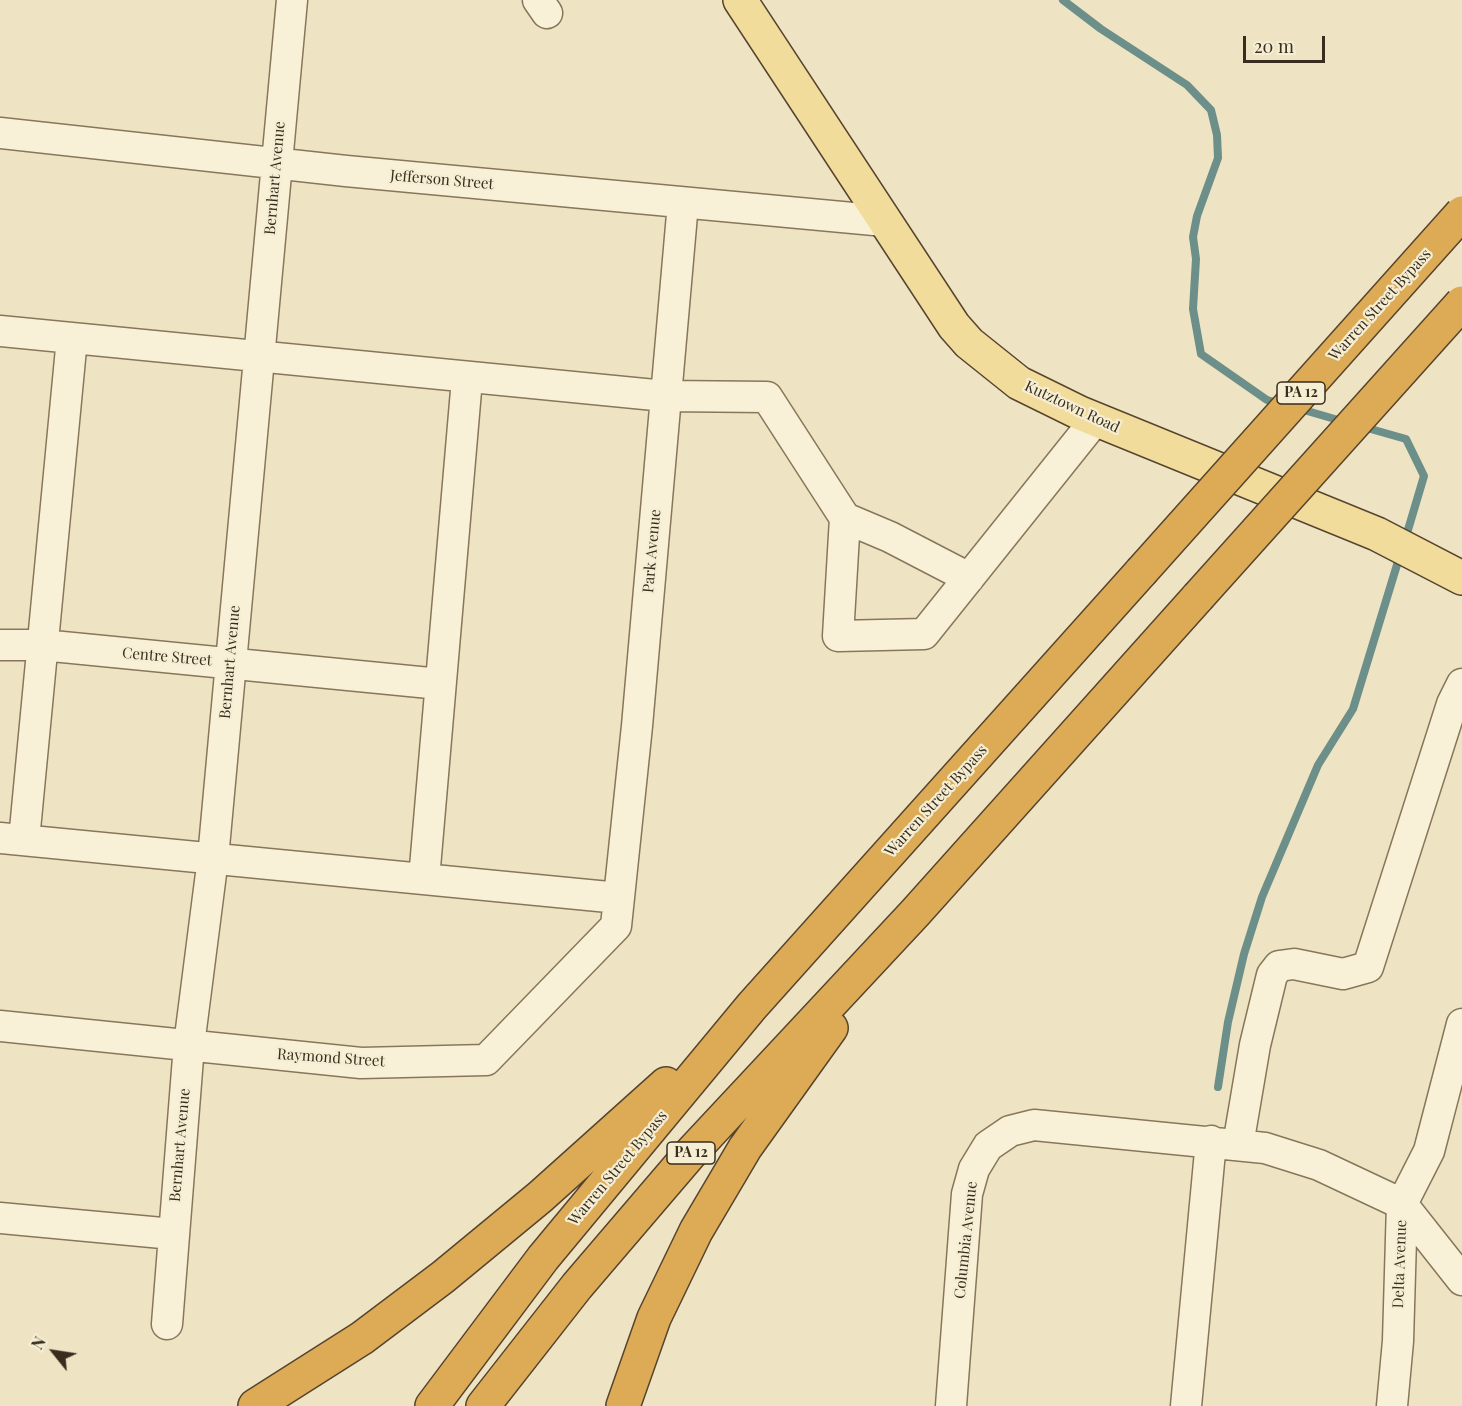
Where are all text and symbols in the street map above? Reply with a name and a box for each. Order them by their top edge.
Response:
scale bar [1246,24,1328,62]
text: 20 m [1254,34,1294,58]
street label: Bernhart Avenue [261,120,289,236]
street label: Jefferson Street [389,167,495,193]
street label: Warren Street Bypass [1325,245,1435,365]
street label: Kutztown Road [1022,377,1122,437]
road number: PA 12 [1277,382,1325,404]
street label: Park Avenue [639,508,665,594]
street label: Bernhart Avenue [216,604,244,720]
street label: Centre Street [121,644,213,670]
street label: Warren Street Bypass [881,741,991,861]
street label: Raymond Street [277,1045,385,1071]
street label: Bernhart Avenue [166,1087,194,1203]
street label: Warren Street Bypass [565,1107,671,1229]
road number: PA 12 [667,1142,715,1164]
street label: Columbia Avenue [951,1180,981,1300]
street label: Delta Avenue [1389,1219,1411,1309]
north arrow [24,1322,84,1382]
text: N [26,1332,50,1353]

